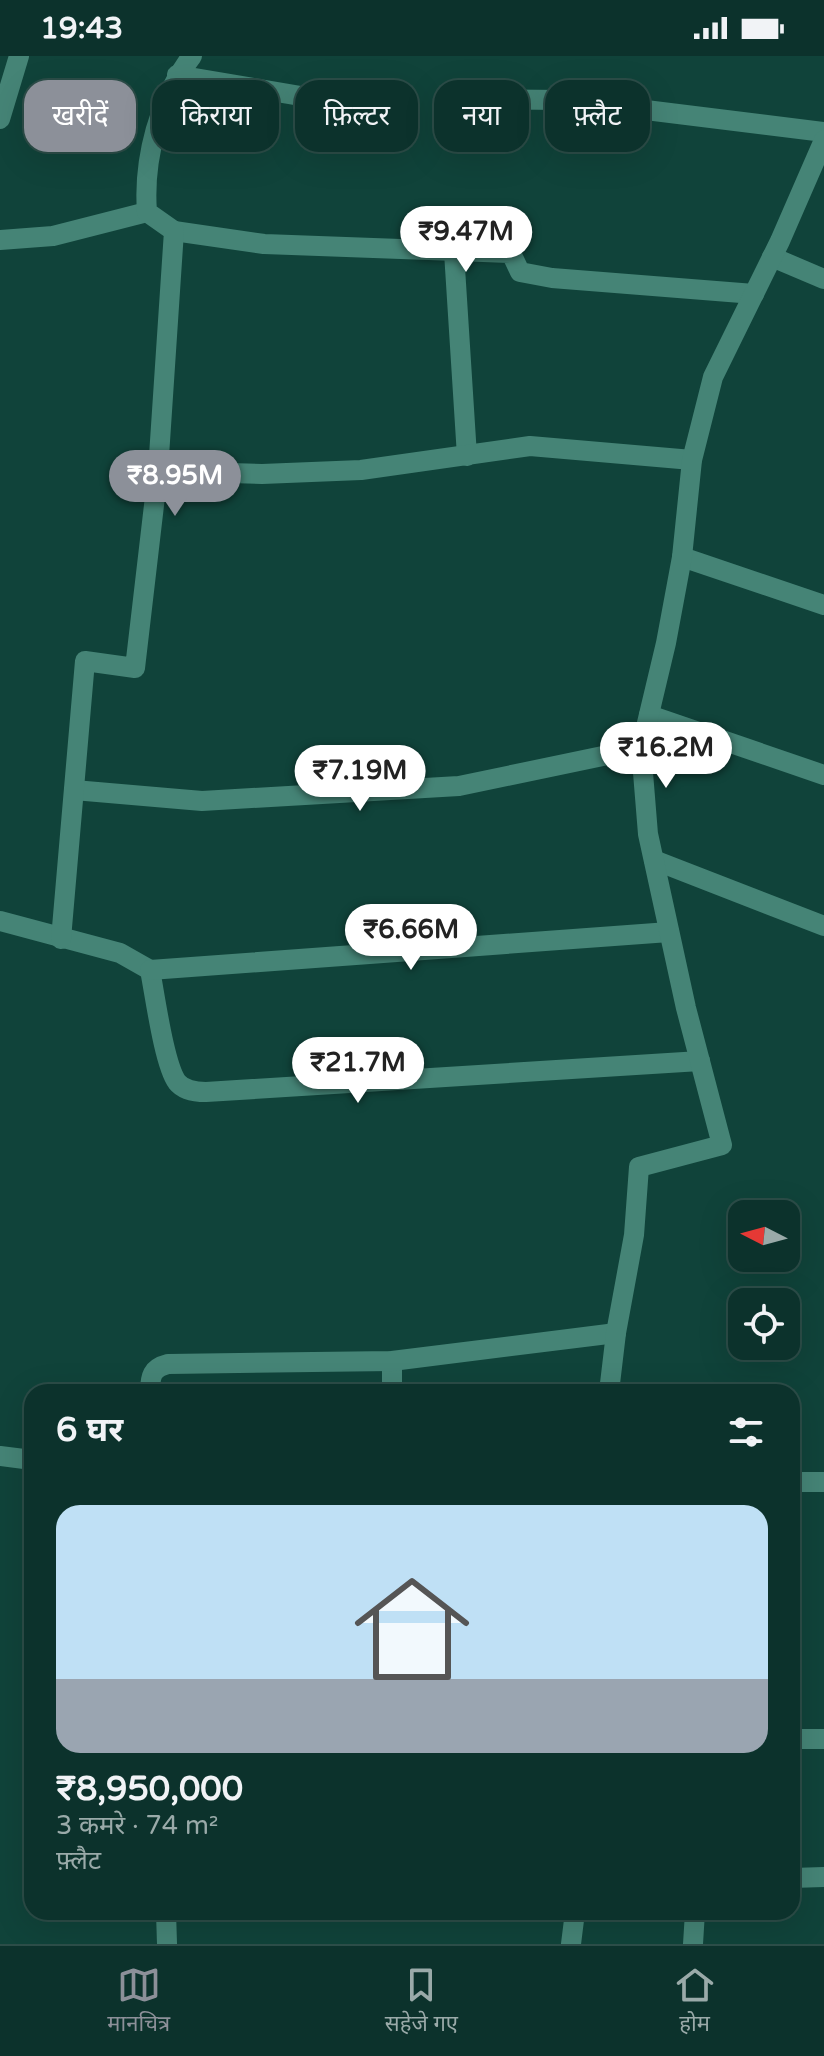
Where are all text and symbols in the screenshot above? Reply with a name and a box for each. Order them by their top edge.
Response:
text: 19:43 [40,10,123,47]
chip: खरीदें [24,80,136,152]
chip: किराया [152,80,279,152]
chip: फ़िल्टर [295,80,418,152]
chip: नया [434,80,529,152]
chip: फ़्लैट [545,80,650,152]
pin: ₹9.47M [401,206,531,274]
text: ₹9.47M [418,216,514,247]
pin: ₹8.95M [110,450,240,518]
text: ₹8.95M [127,460,223,491]
pin: ₹16.2M [601,722,731,790]
text: ₹16.2M [618,732,714,763]
pin: ₹7.19M [295,745,425,813]
text: ₹7.19M [313,755,407,786]
pin: ₹6.66M [346,904,476,972]
text: ₹6.66M [363,914,459,945]
pin: ₹21.7M [293,1037,423,1105]
text: ₹21.7M [310,1047,406,1078]
north arrow [728,1200,800,1272]
map controls [728,1200,800,1360]
button: locate [728,1288,800,1360]
text: 6 घर [56,1410,123,1451]
icon: filters [724,1410,768,1454]
icon: home [340,1557,484,1701]
text: ₹8,950,000 [56,1769,243,1810]
text: 3 कमरे · 74 m² [56,1810,218,1841]
text: फ़्लैट [56,1845,101,1876]
tab: मानचित्र [107,1963,170,2040]
tab: सहेजे गए [385,1963,458,2040]
tab: होम [673,1963,717,2040]

